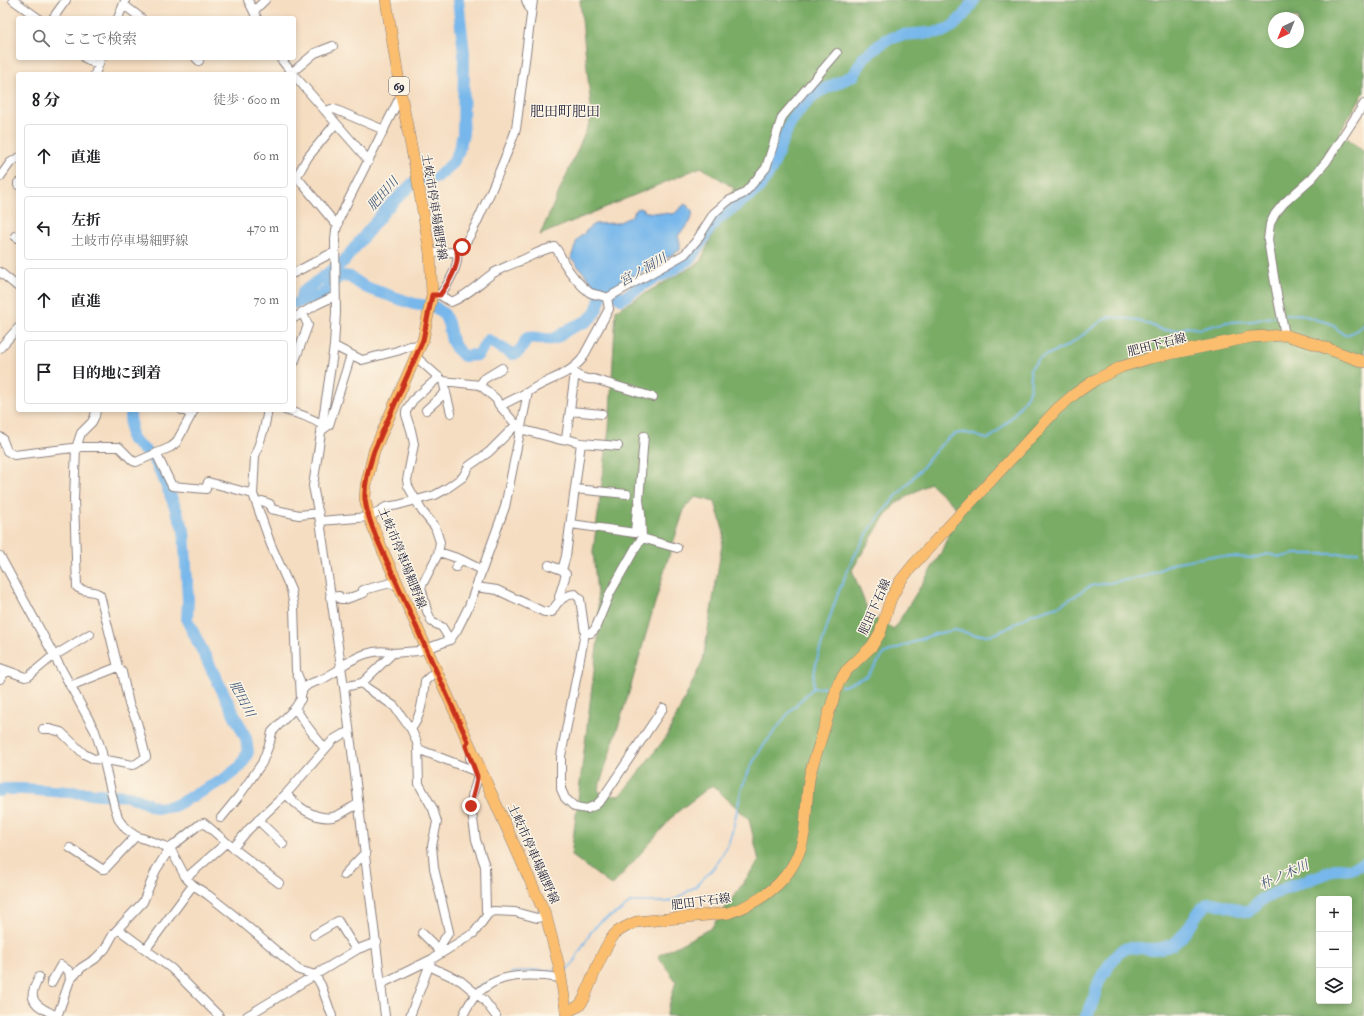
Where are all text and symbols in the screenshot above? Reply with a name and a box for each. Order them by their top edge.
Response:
north arrow [1268,12,1304,48]
search box [16,16,296,60]
icon: search [30,27,52,49]
text: ここで検索 [62,30,137,49]
road number: 69 [389,77,409,95]
text: 8 分 [32,90,61,111]
text: 徒歩 · 600 m [213,92,280,108]
district label: 肥田町肥田 [530,103,600,120]
icon: ahead [33,145,55,167]
text: 直進 [71,148,101,167]
text: 60 m [253,148,279,164]
street label: 土岐市停車場細野線 [418,152,450,262]
water label: 肥田川 [364,173,403,214]
text: 左折 [71,211,101,230]
icon: left [33,217,55,239]
text: 470 m [247,220,279,236]
text: 土岐市停車場細野線 [71,233,188,249]
route start [453,238,471,256]
water label: 宮ノ洞川 [616,249,671,290]
icon: ahead [33,289,55,311]
text: 直進 [71,292,101,311]
text: 70 m [254,292,279,308]
street label: 肥田下石線 [1126,330,1188,360]
icon: arrive [33,361,55,383]
text: 目的地に到着 [71,364,161,383]
street label: 土岐市停車場細野線 [375,505,429,611]
street label: 肥田下石線 [856,577,894,637]
water label: 肥田川 [226,678,259,722]
route end [462,797,480,815]
street label: 土岐市停車場細野線 [504,802,562,906]
water label: 朴ノ木川 [1257,856,1313,893]
street label: 肥田下石線 [670,891,732,913]
map controls [1316,896,1352,1004]
button: + [1316,896,1352,932]
button: − [1316,932,1352,968]
button: layers [1316,968,1352,1004]

